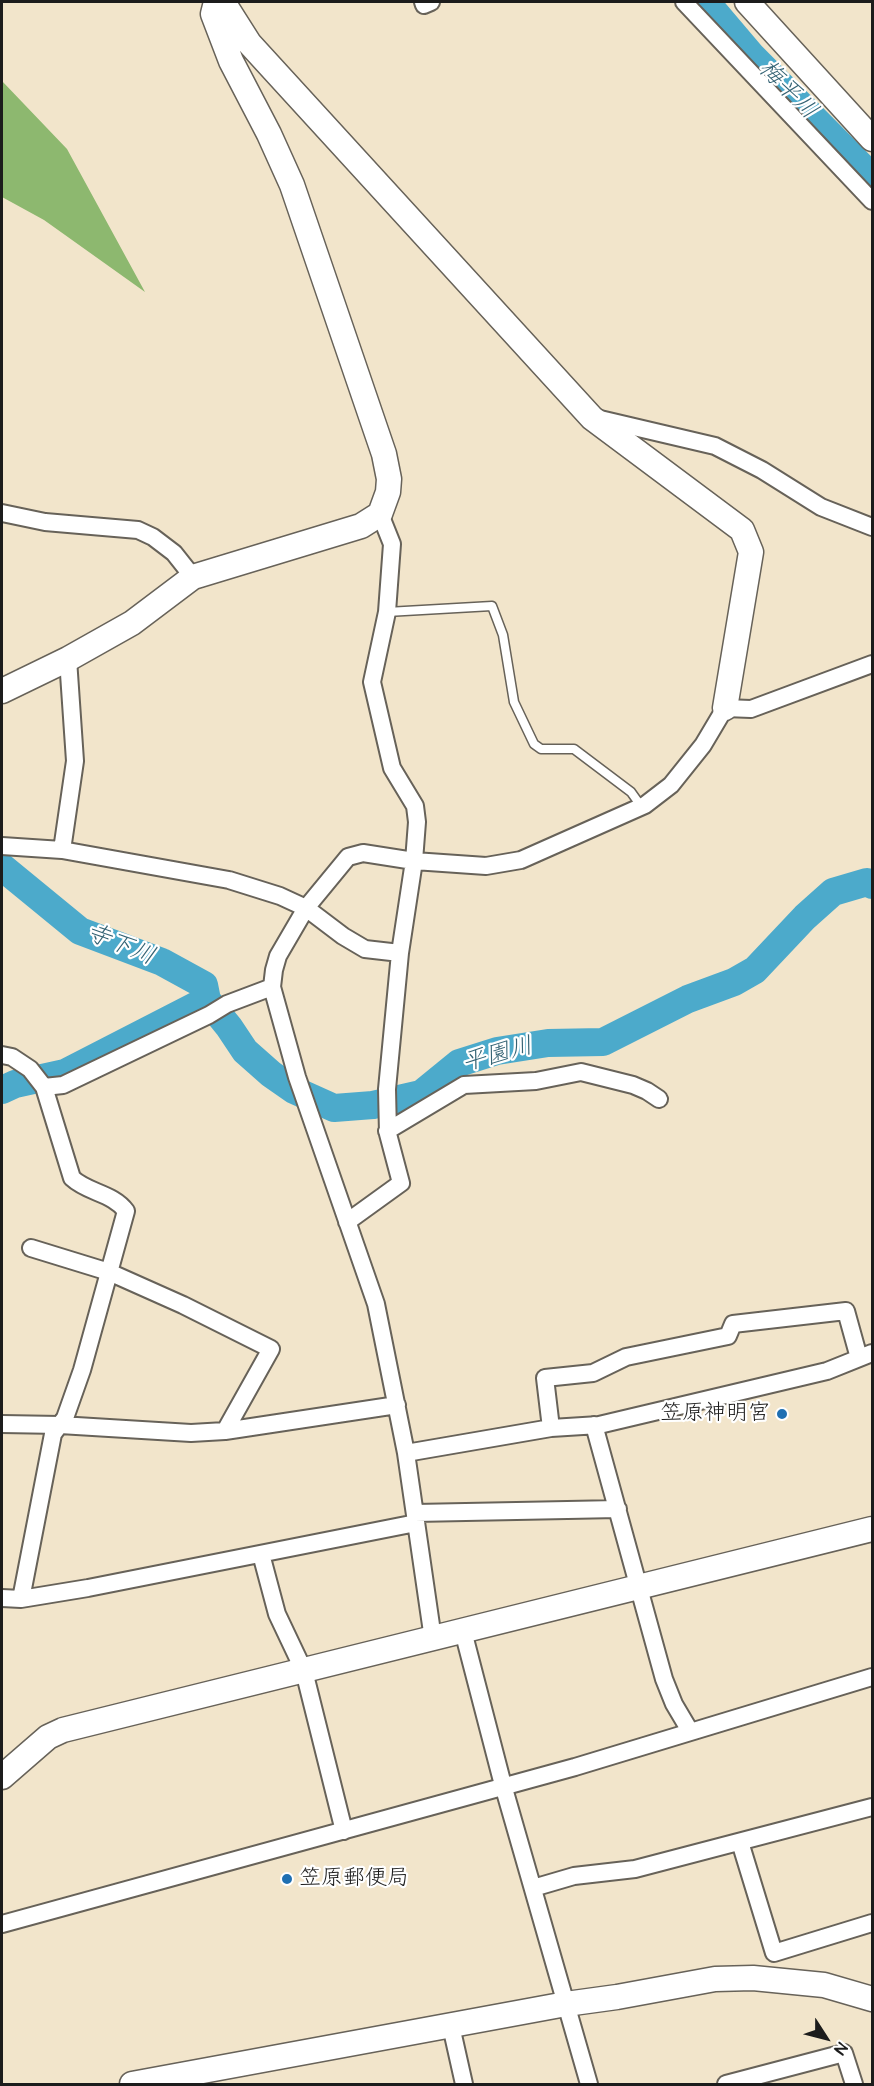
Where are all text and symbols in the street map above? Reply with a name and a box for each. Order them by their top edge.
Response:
water label: 梅平川 [751,55,823,127]
water label: 寺下川 [81,919,159,973]
water label: 平園川 [459,1033,537,1079]
place label: 笠原神明宮 [660,1401,770,1427]
marker: 笠原神明宮 [775,1407,789,1421]
place label: 笠原郵便局 [299,1866,409,1892]
marker: 笠原郵便局 [280,1872,294,1886]
north arrow [796,2008,856,2068]
text: N [829,2038,852,2059]

